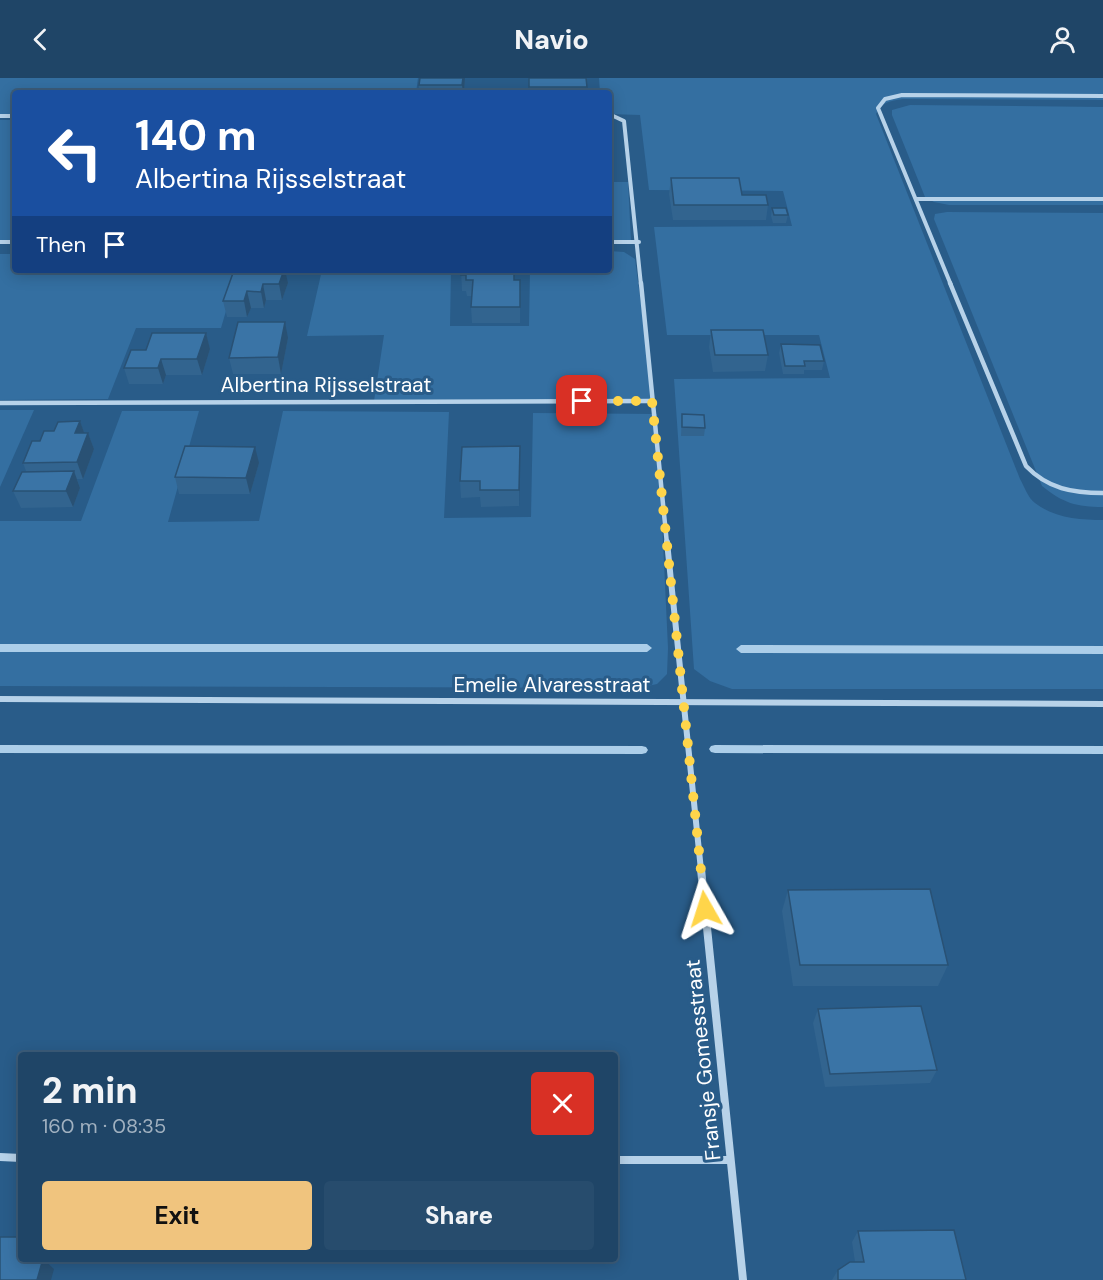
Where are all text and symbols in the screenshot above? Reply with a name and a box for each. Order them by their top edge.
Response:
text: Navio [514,22,589,57]
icon: back [24,23,57,56]
icon: person [1046,23,1079,56]
text: 140 m [135,108,257,163]
icon: left [36,114,114,192]
text: Albertina Rijsselstraat [135,161,406,196]
icon: arrive [98,228,131,261]
text: Then [36,230,86,259]
street label: Albertina Rijsselstraat [221,371,432,399]
pin [556,375,607,426]
icon: arrive [565,384,598,417]
street label: Emelie Alvaresstraat [453,671,651,699]
position arrow [673,877,737,941]
street label: Fransje Gomesstraat [679,958,727,1162]
text: 2 min [42,1067,138,1114]
button: close [531,1072,594,1135]
text: 160 m · 08:35 [42,1113,166,1139]
button: Exit [42,1181,312,1250]
button: Share [324,1181,594,1250]

